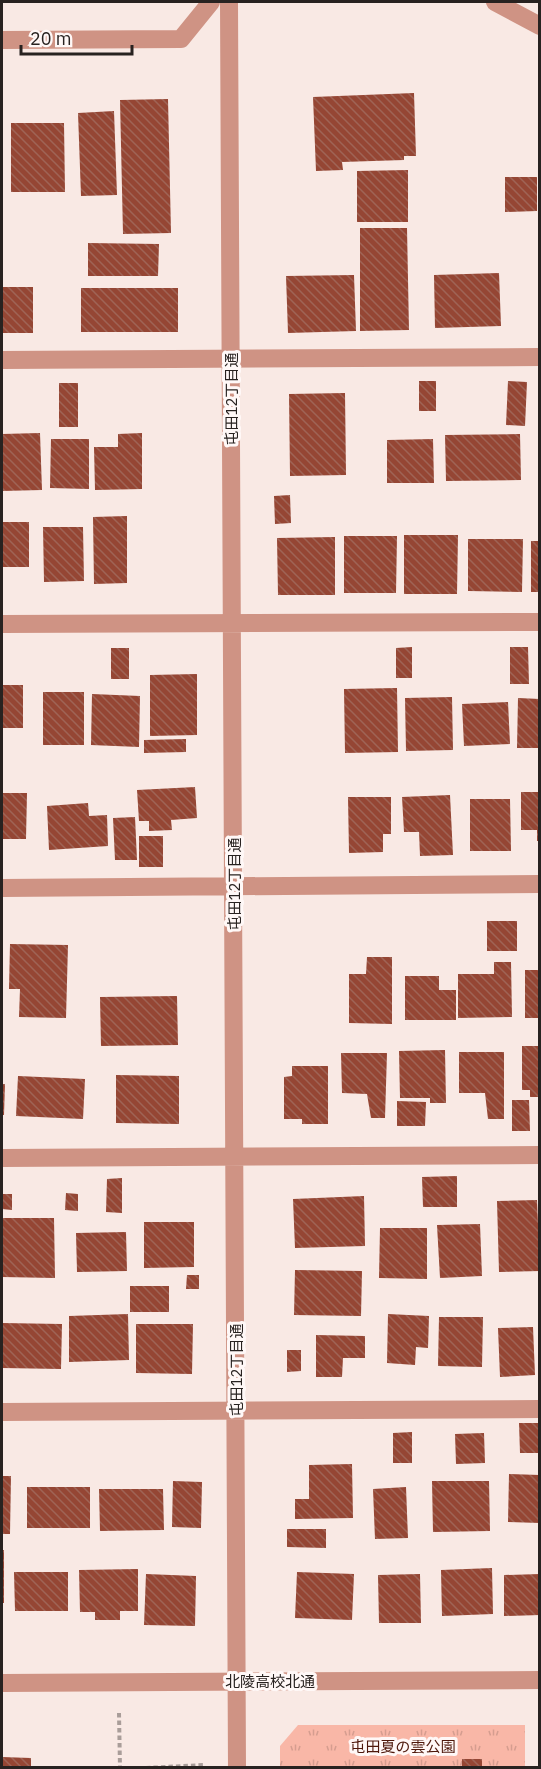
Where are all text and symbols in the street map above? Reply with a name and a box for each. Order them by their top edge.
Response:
scale bar [21,18,132,56]
text: 20 m [30,27,72,50]
street label: 屯田12丁目通 [222,352,241,446]
street label: 屯田12丁目通 [225,837,244,931]
street label: 屯田12丁目通 [227,1323,246,1417]
street label: 北陵高校北通 [225,1672,315,1691]
park label: 屯田夏の雲公園 [350,1737,456,1756]

